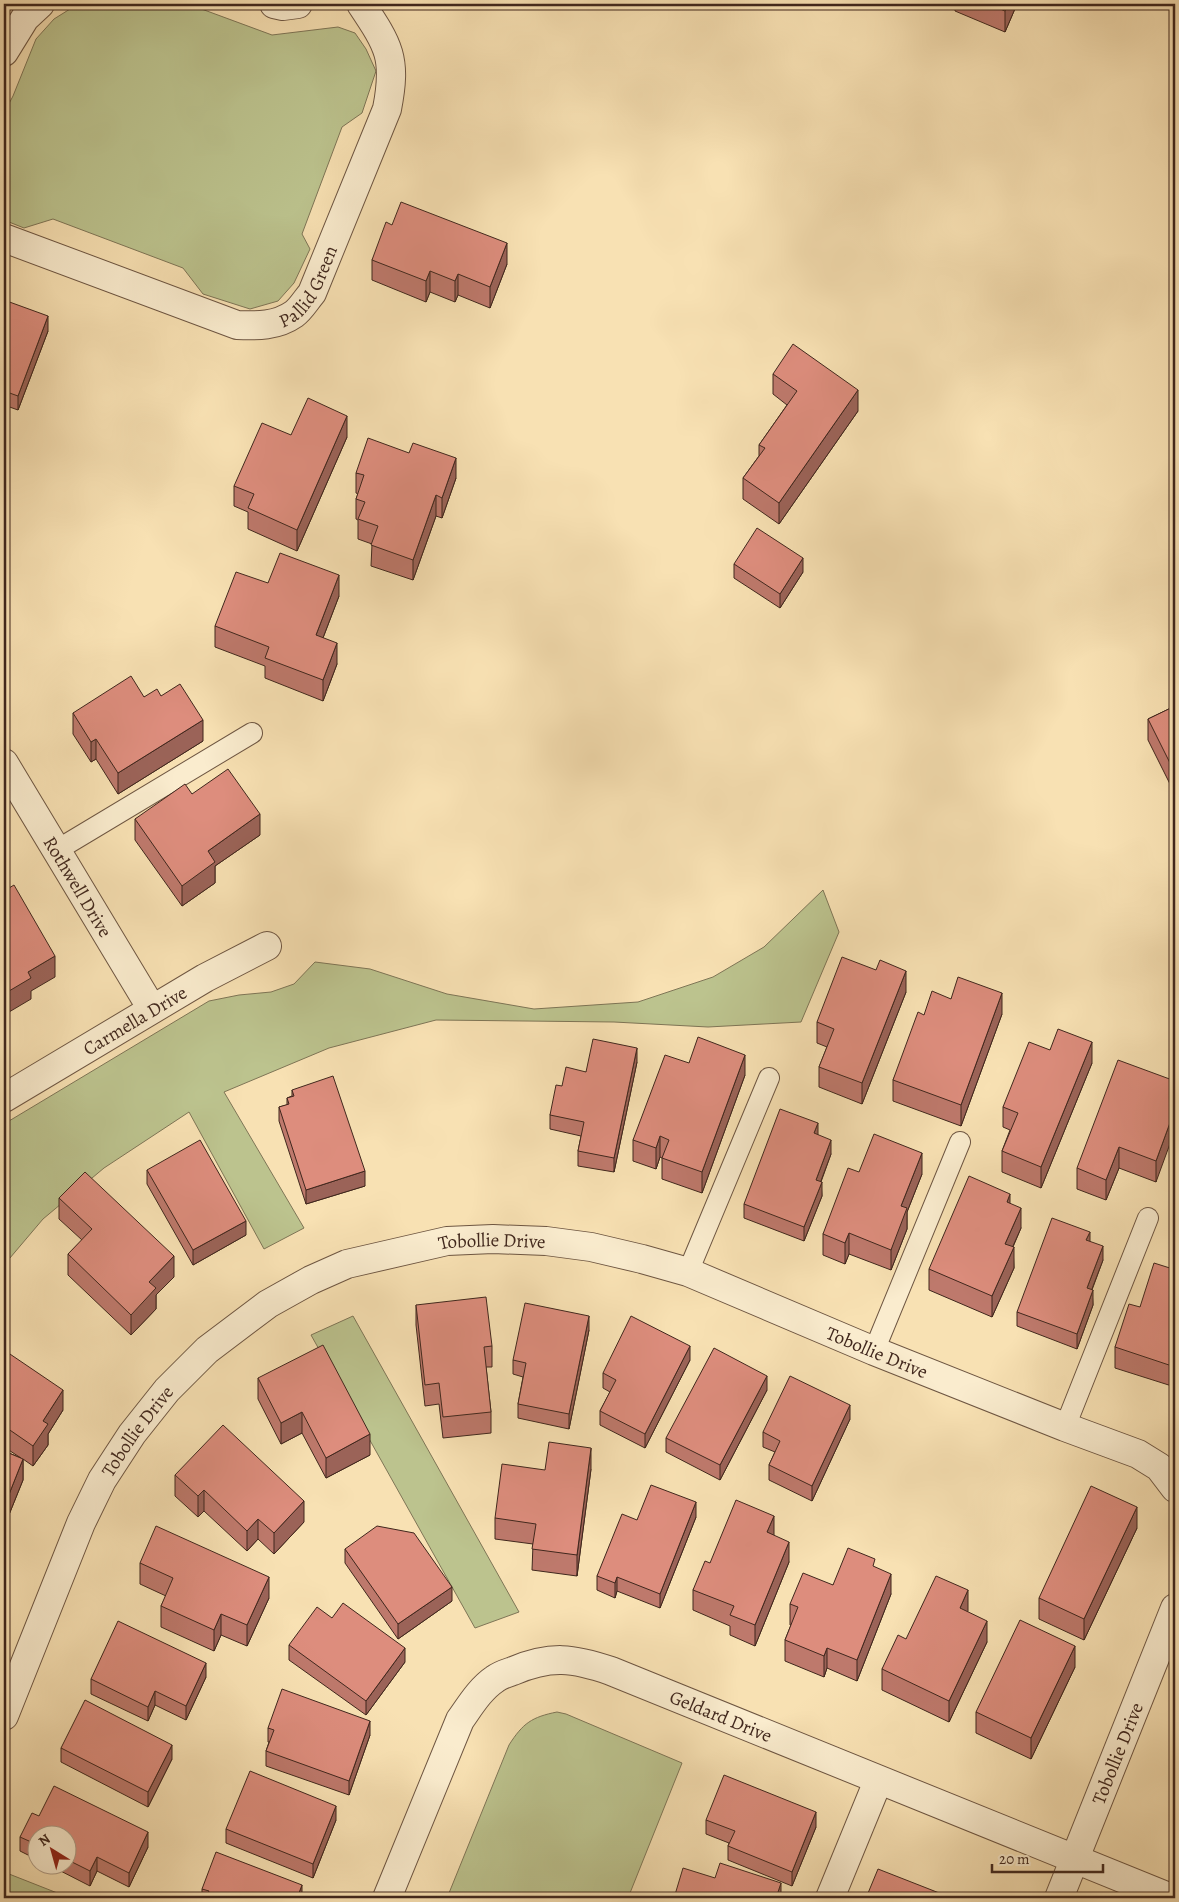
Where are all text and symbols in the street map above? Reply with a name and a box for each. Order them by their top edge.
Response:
street label: Pallid Green [275,242,344,334]
street label: Rothwell Drive [37,831,118,942]
street label: Carmella Drive [78,980,192,1062]
street label: Tobollie Drive [436,1227,546,1257]
street label: Tobollie Drive [822,1320,931,1385]
street label: Tobollie Drive [96,1380,180,1482]
street label: Geldard Drive [666,1684,776,1749]
street label: Tobollie Drive [1086,1699,1150,1808]
north arrow [28,1824,78,1874]
text: N [35,1829,54,1851]
scale bar [992,1842,1103,1874]
text: 20 m [999,1849,1030,1869]

